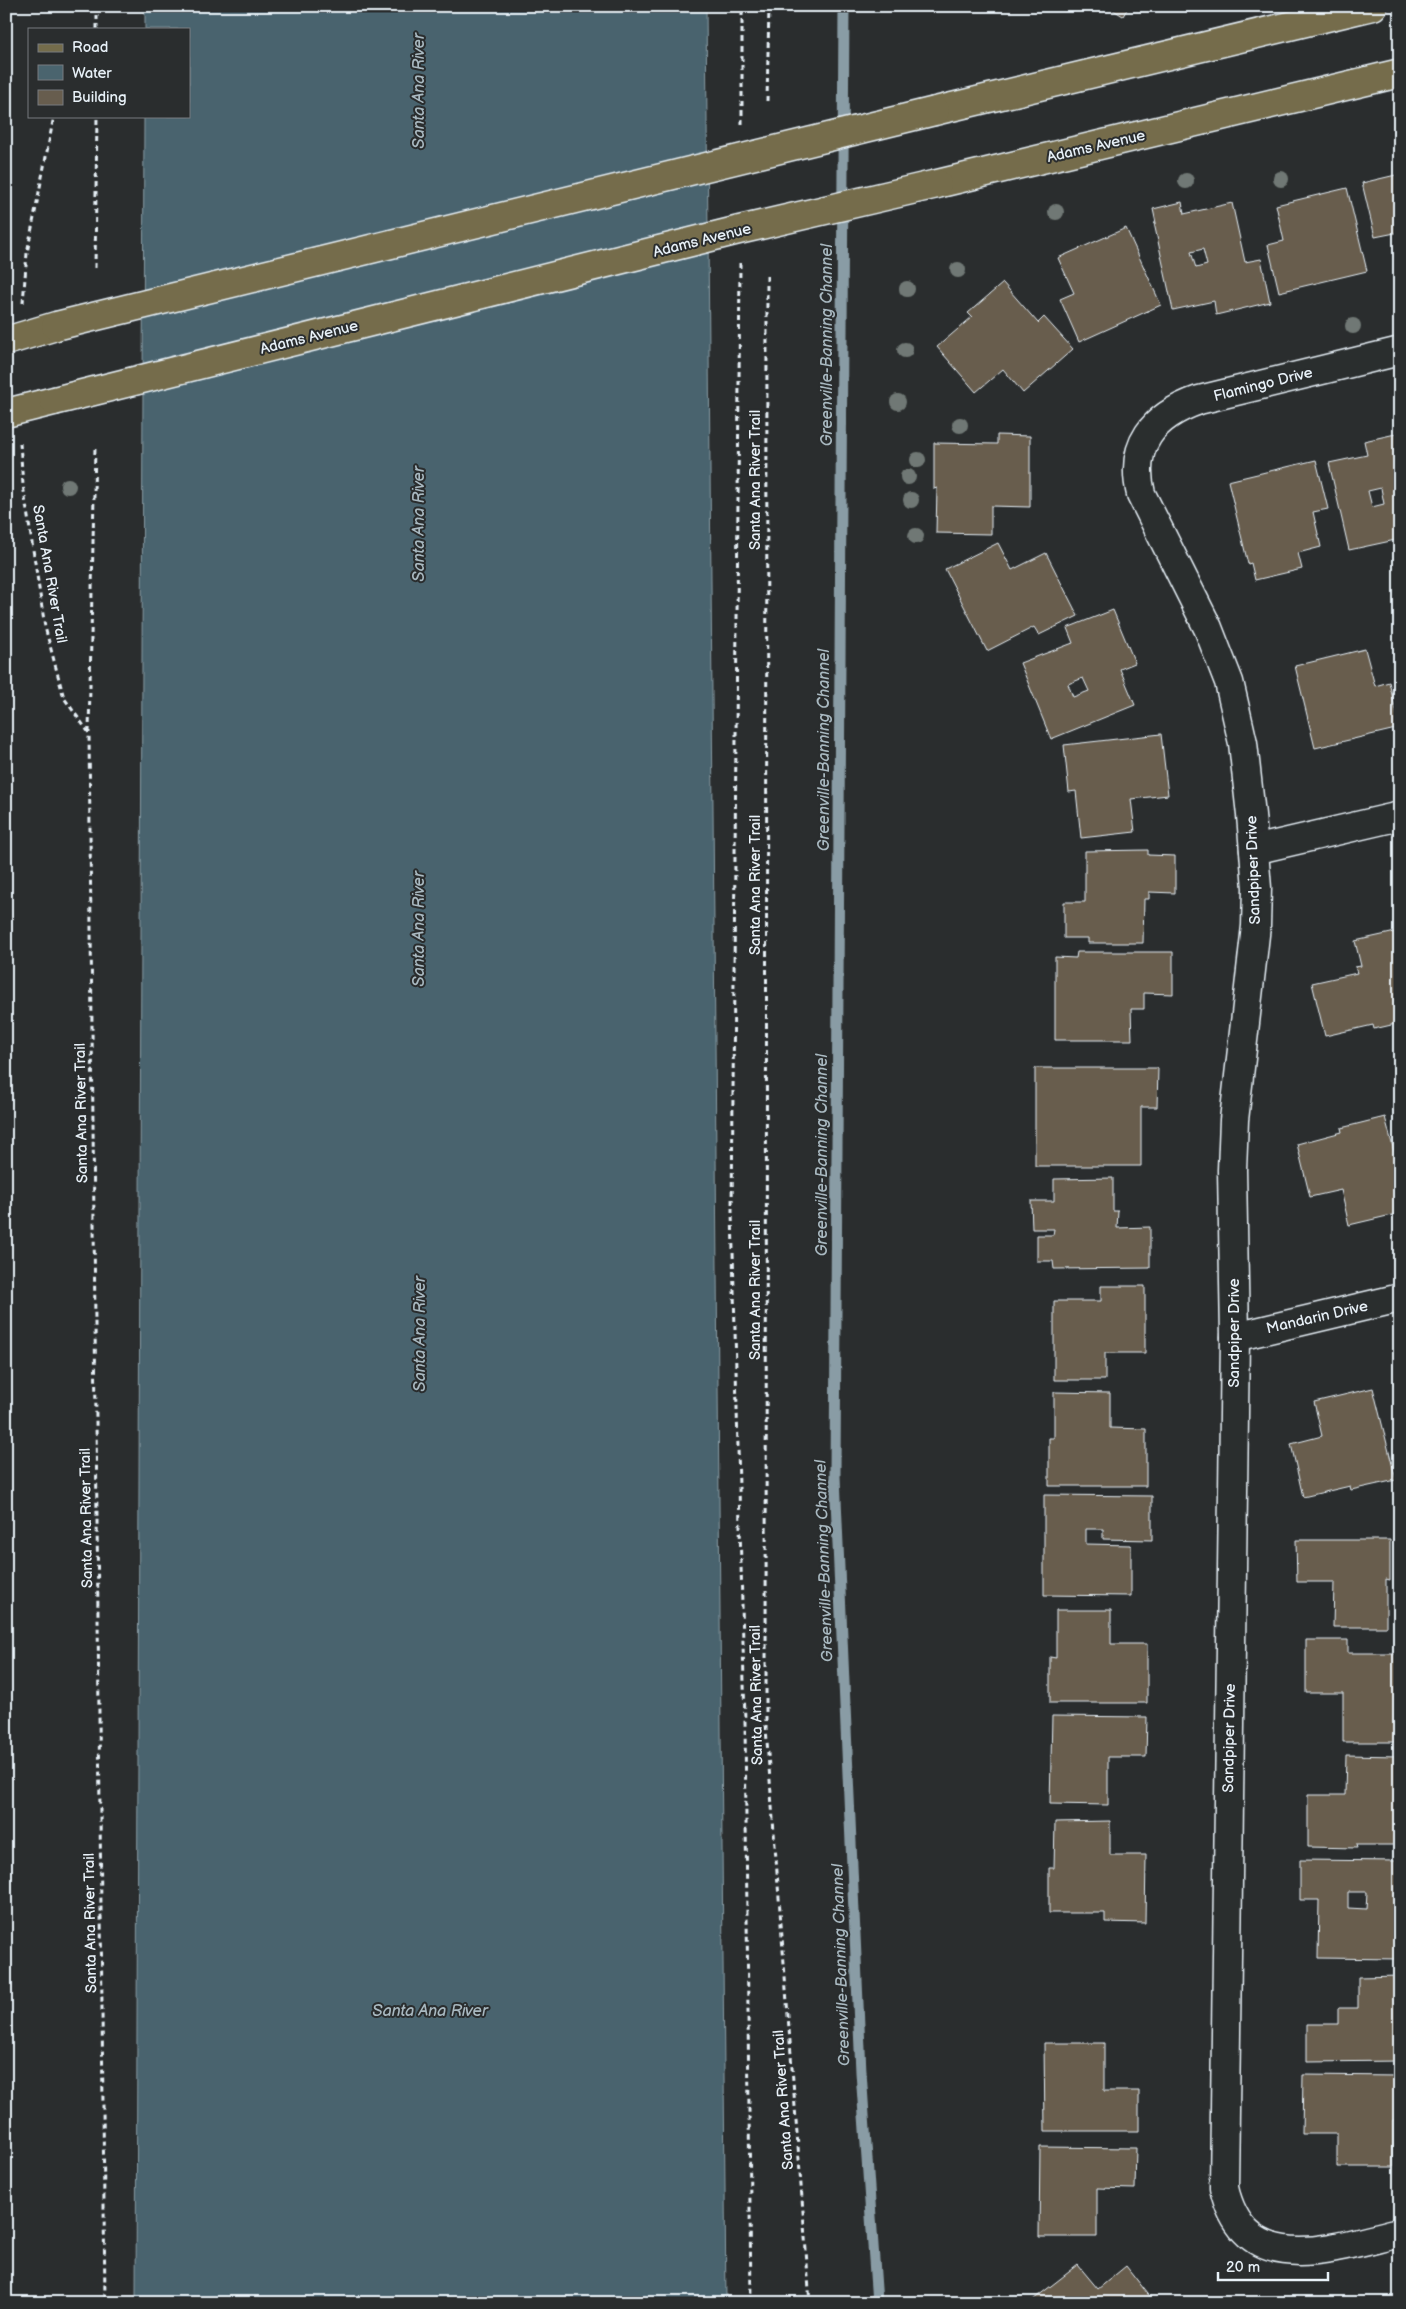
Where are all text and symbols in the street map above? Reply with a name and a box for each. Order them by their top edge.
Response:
legend [28,28,190,118]
water label: Santa Ana River [410,32,429,149]
text: Road [72,38,108,57]
text: Water [72,64,112,83]
text: Building [72,88,127,107]
street label: Adams Avenue [1045,126,1147,167]
street label: Adams Avenue [651,219,753,262]
water label: Greenville-Banning Channel [818,243,837,446]
street label: Adams Avenue [258,316,360,359]
street label: Flamingo Drive [1212,363,1315,406]
street label: Santa Ana River Trail [746,410,765,550]
water label: Santa Ana River [410,465,429,582]
street label: Santa Ana River Trail [28,503,71,645]
water label: Greenville-Banning Channel [815,648,834,851]
street label: Santa Ana River Trail [746,815,765,955]
street label: Sandpiper Drive [1242,815,1265,925]
water label: Santa Ana River [410,870,429,987]
street label: Santa Ana River Trail [71,1043,92,1183]
water label: Greenville-Banning Channel [813,1053,832,1256]
street label: Santa Ana River Trail [746,1220,765,1360]
water label: Santa Ana River [411,1275,430,1392]
street label: Sandpiper Drive [1225,1278,1244,1388]
street label: Mandarin Drive [1264,1297,1370,1338]
street label: Santa Ana River Trail [76,1448,97,1588]
water label: Greenville-Banning Channel [811,1458,838,1662]
street label: Santa Ana River Trail [746,1625,767,1765]
street label: Sandpiper Drive [1219,1683,1240,1793]
street label: Santa Ana River Trail [80,1853,101,1993]
water label: Greenville-Banning Channel [828,1862,855,2066]
water label: Santa Ana River [372,2002,489,2021]
street label: Santa Ana River Trail [769,2029,798,2171]
scale bar [1218,2249,1328,2281]
text: 20 m [1226,2258,1260,2277]

